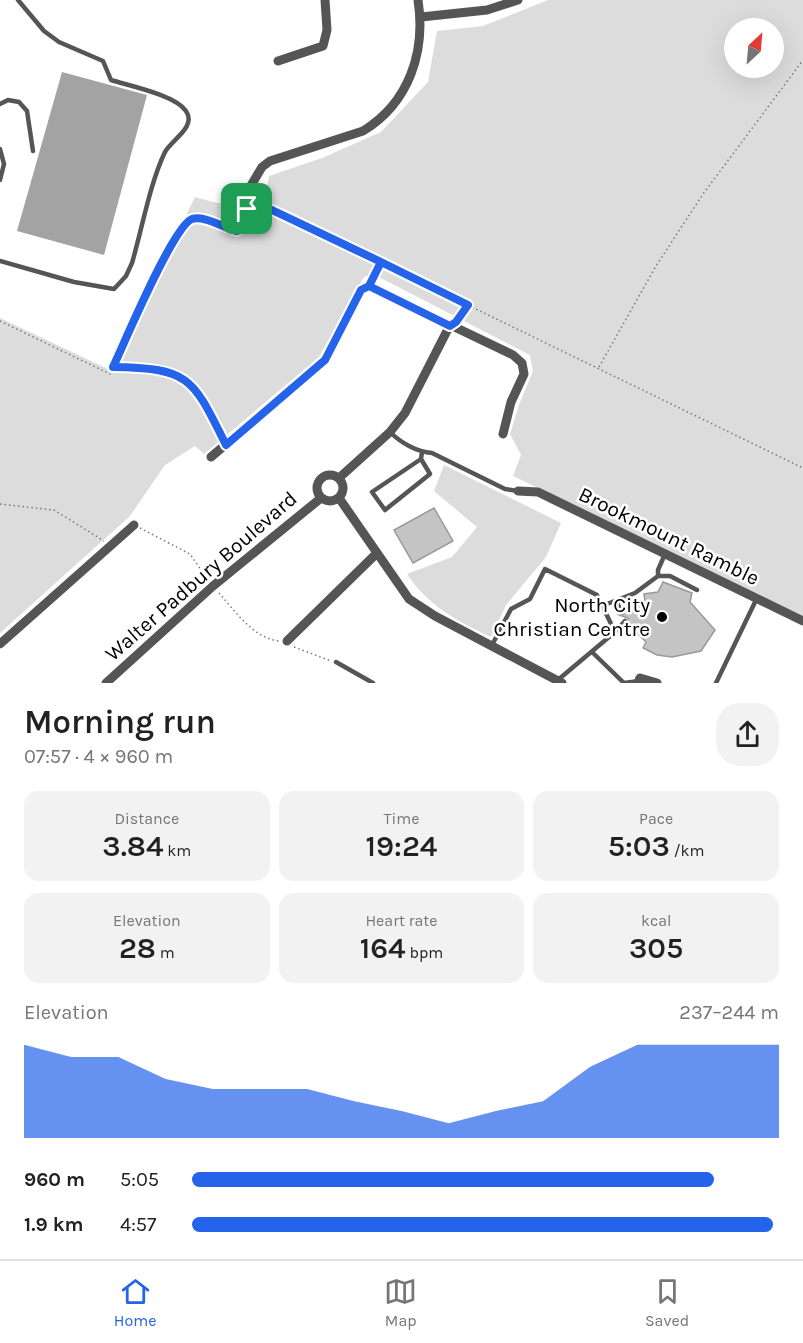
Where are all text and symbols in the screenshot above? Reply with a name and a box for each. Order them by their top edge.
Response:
north arrow [724,18,784,78]
map controls [724,18,784,78]
pin [221,183,272,234]
icon: arrive [230,192,263,225]
street label: Brookmount Ramble [575,482,763,590]
street label: Walter Padbury Boulevard [100,486,302,666]
place label: North City Christian Centre [494,593,650,641]
marker: North City Christian Centre [655,610,669,624]
text: Morning run [24,703,216,741]
button: share [716,703,779,766]
text: 07:57 · 4 × 960 m [24,745,173,768]
text: Distance [114,809,179,828]
text: Time [384,809,419,828]
text: Pace [639,809,673,828]
text: 3.84 [102,828,164,864]
text: 19:24 [366,828,437,864]
text: 5:03 [608,828,670,864]
text: km [164,841,191,860]
text: /km [670,841,705,860]
text: Elevation [113,911,181,930]
text: Heart rate [365,911,438,930]
text: kcal [641,911,671,930]
text: 28 [119,930,156,966]
text: 164 [360,930,406,966]
text: 305 [629,930,683,966]
text: m [156,943,175,962]
text: bpm [406,943,443,962]
text: Elevation [24,1001,109,1024]
text: 237–244 m [679,1001,779,1024]
text: 960 m [24,1168,85,1191]
text: 5:05 [120,1168,159,1191]
text: 1.9 km [24,1213,84,1236]
text: 4:57 [120,1213,156,1236]
tab: Home [114,1275,156,1330]
tab: Map [384,1275,417,1330]
tab: Saved [645,1275,689,1330]

